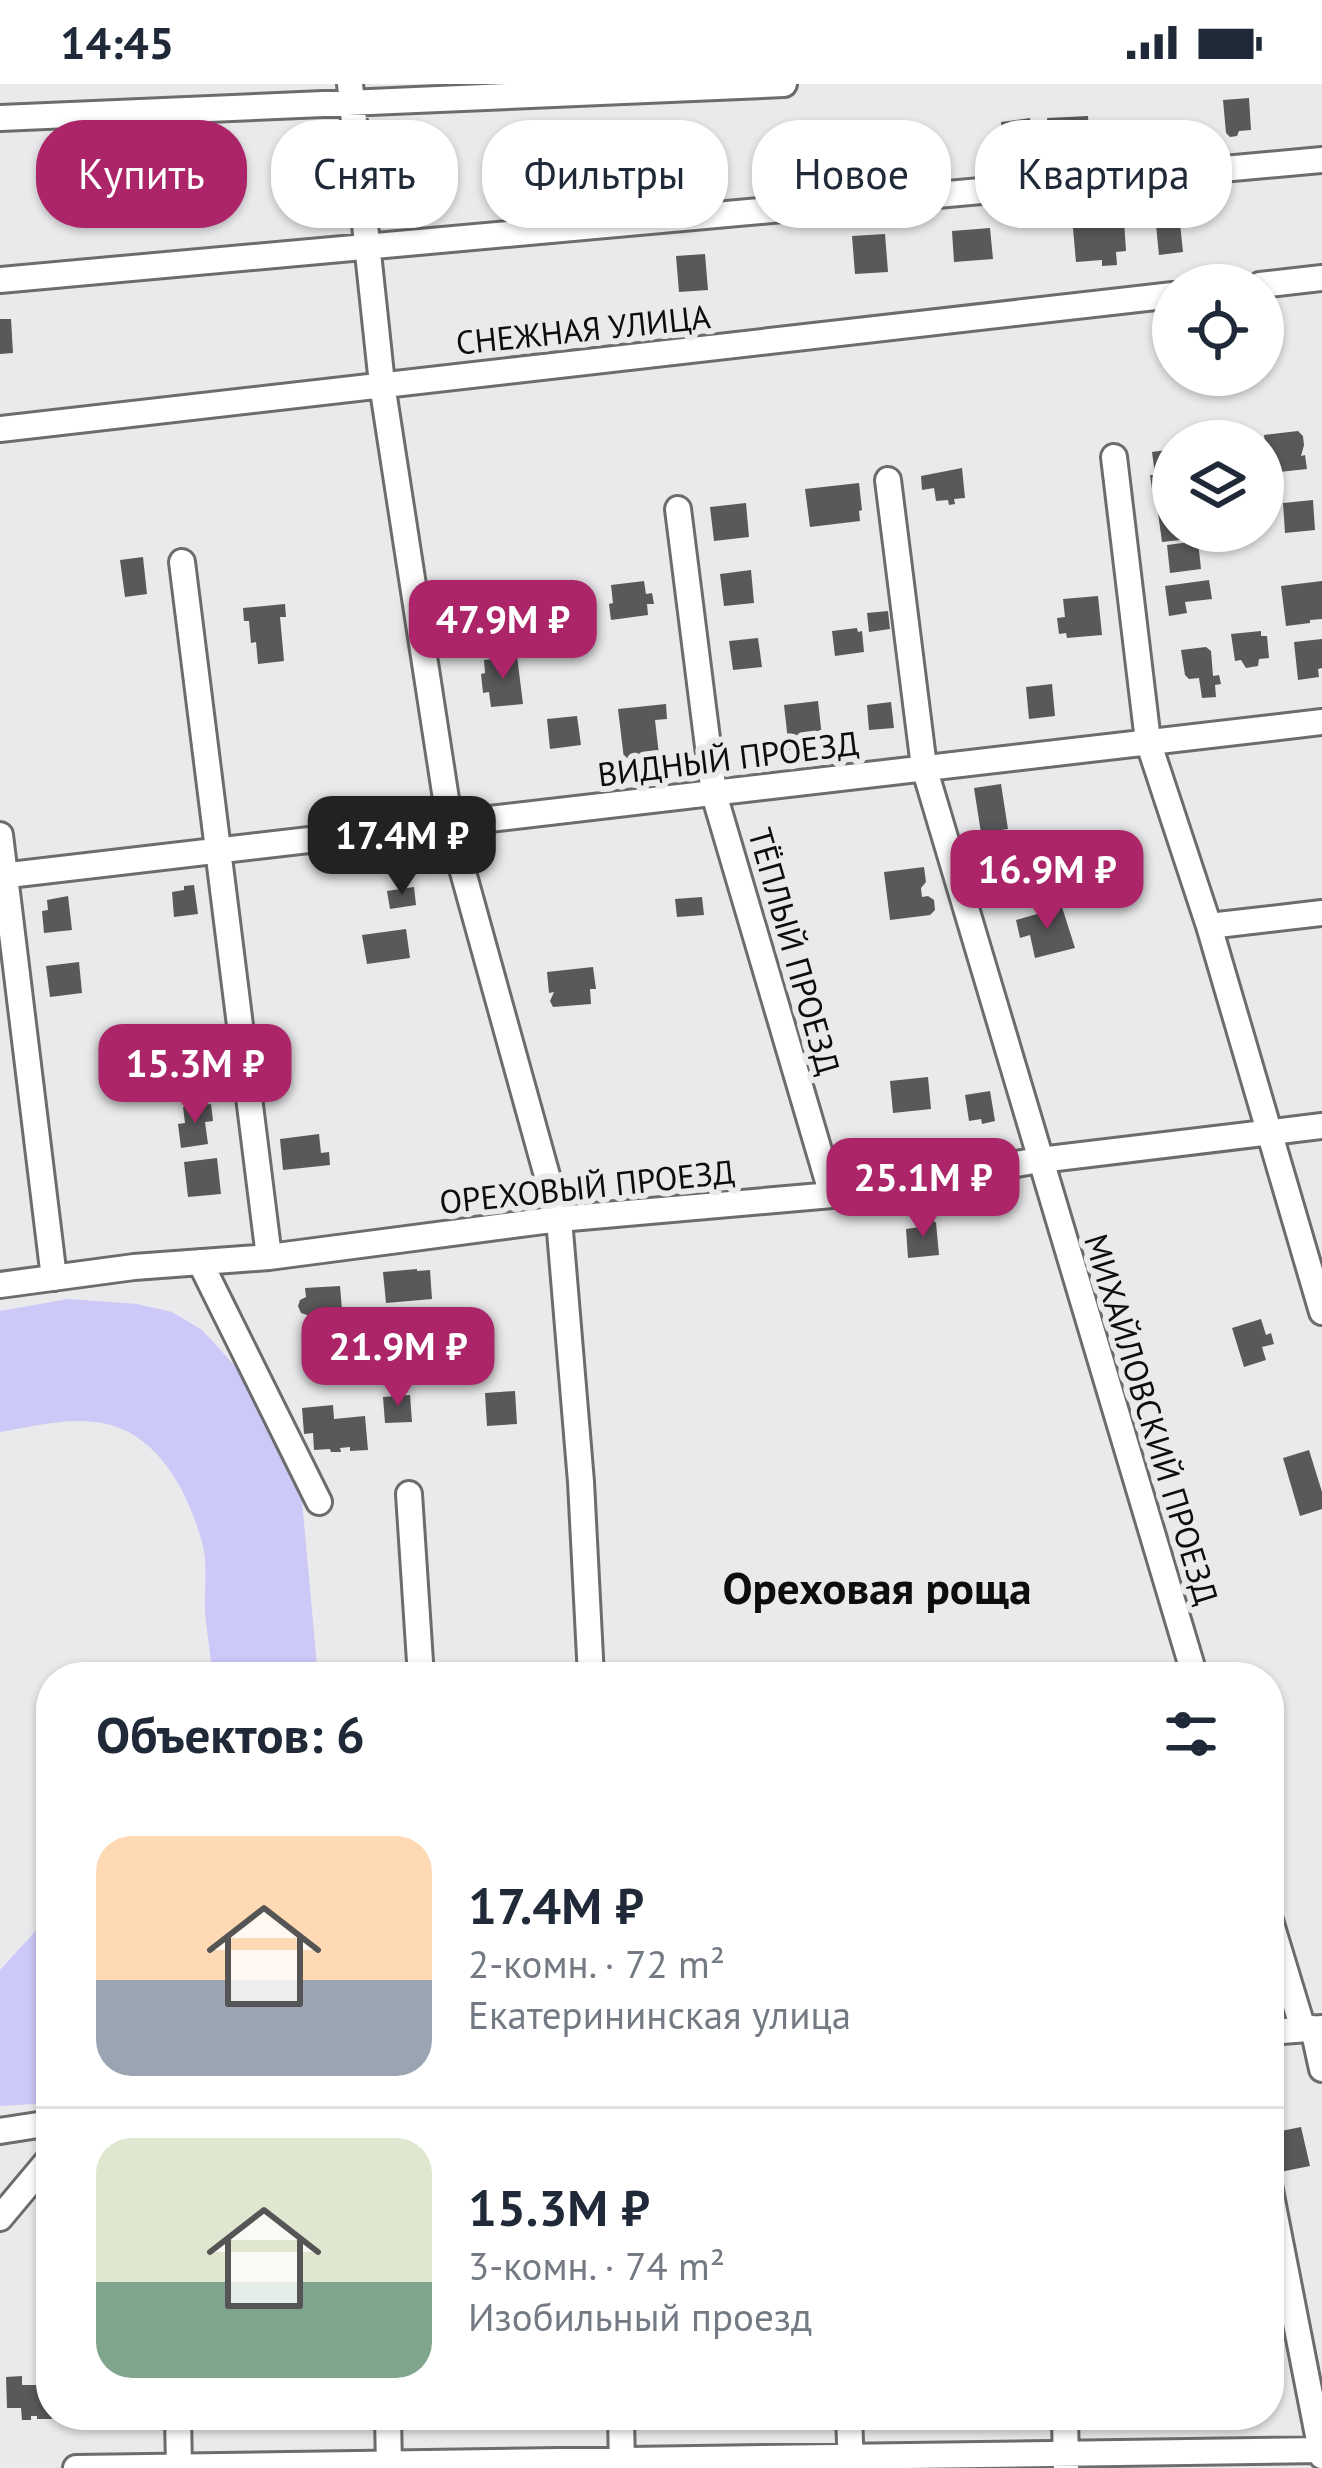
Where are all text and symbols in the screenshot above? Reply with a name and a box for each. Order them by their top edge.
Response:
text: 14:45 [60,13,174,71]
chip: Купить [36,120,247,228]
chip: Снять [271,120,458,228]
chip: Фильтры [482,120,728,228]
chip: Новое [752,120,951,228]
chip: Квартира [975,120,1232,228]
map controls [1152,264,1284,552]
button: locate [1152,264,1284,396]
street label: СНЕЖНАЯ УЛИЦА [454,294,713,364]
button: layers [1152,420,1284,552]
pin: 47.9M ₽ [392,580,614,682]
text: 47.9M ₽ [436,593,570,644]
street label: ВИДНЫЙ ПРОЕЗД [595,721,861,795]
pin: 17.4M ₽ [291,796,513,898]
text: 17.4M ₽ [335,809,469,860]
street label: ТЁПЛЫЙ ПРОЕЗД [739,823,851,1079]
pin: 16.9M ₽ [936,830,1158,932]
text: 16.9M ₽ [977,843,1117,894]
pin: 15.3M ₽ [84,1024,306,1126]
text: 15.3M ₽ [125,1037,265,1088]
pin: 25.1M ₽ [812,1138,1034,1240]
street label: ОРЕХОВЫЙ ПРОЕЗД [437,1149,737,1223]
text: 25.1M ₽ [853,1151,993,1202]
street label: МИХАЙЛОВСКИЙ ПРОЕЗД [1075,1229,1229,1609]
pin: 21.9M ₽ [287,1307,509,1409]
text: 21.9M ₽ [328,1320,468,1371]
district label: Ореховая роща [722,1558,1032,1616]
text: Объектов: 6 [96,1701,365,1767]
icon: filters [1158,1701,1224,1767]
text: 17.4M ₽ [468,1872,644,1938]
icon: home [192,1884,336,2028]
text: 2-комн. · 72 m² [468,1938,725,1989]
text: Екатерининская улица [468,1989,851,2040]
text: 15.3M ₽ [468,2174,650,2240]
icon: home [192,2186,336,2330]
text: 3-комн. · 74 m² [468,2240,725,2291]
text: Изобильный проезд [468,2291,812,2342]

